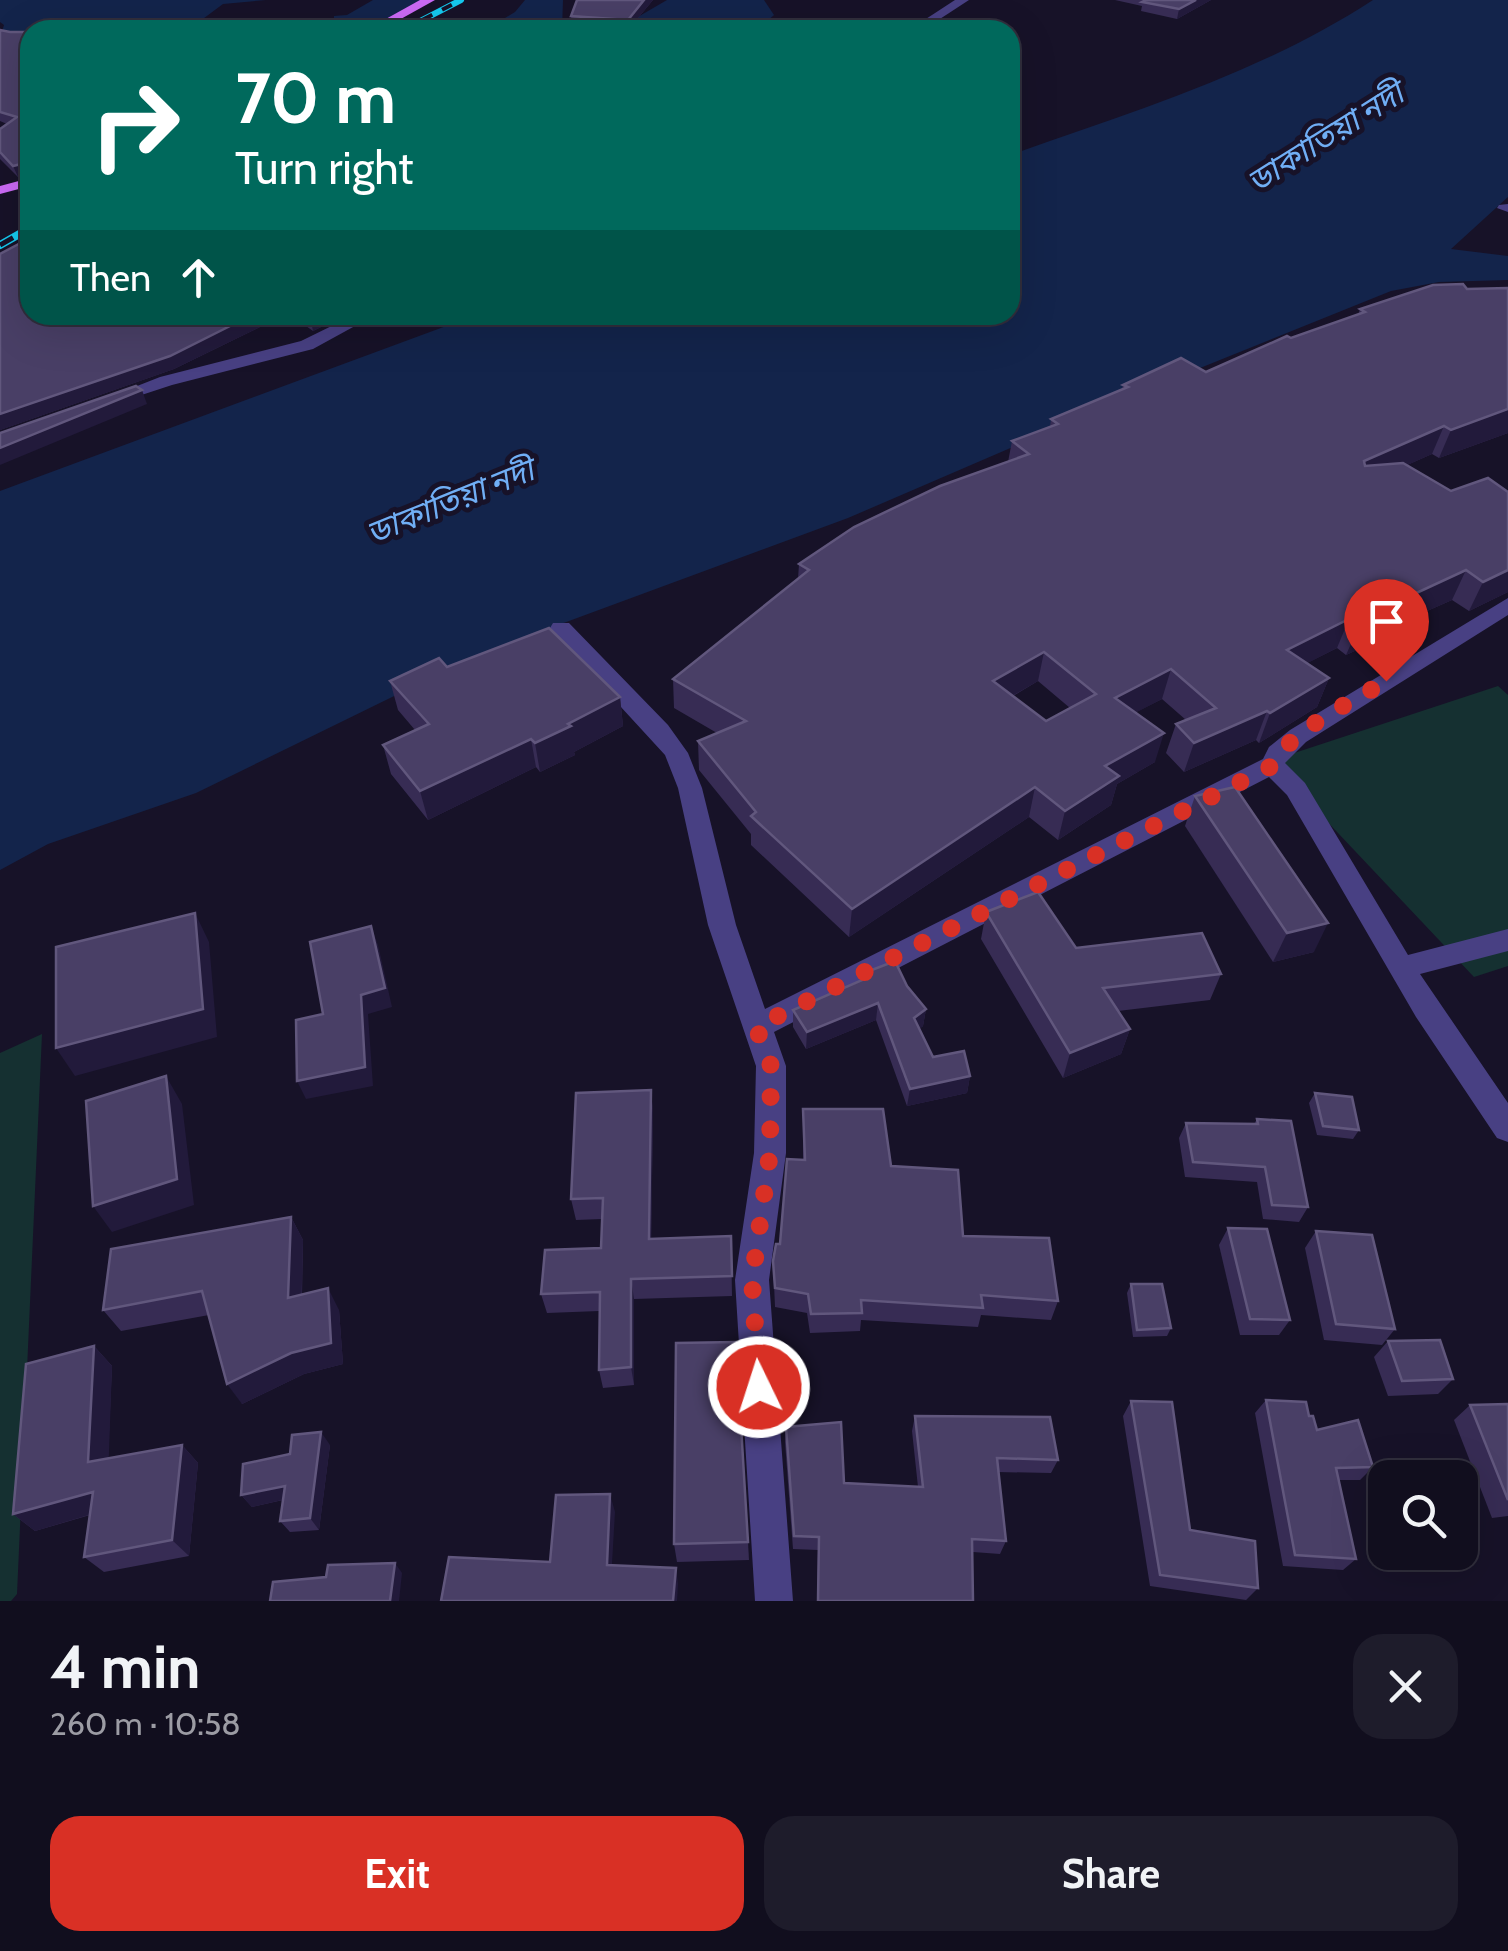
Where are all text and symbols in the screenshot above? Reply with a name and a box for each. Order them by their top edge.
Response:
text: 70 m [235,55,396,141]
icon: right [70,60,200,190]
water label: ডাকাতিয়া নদী [1239,71,1415,201]
text: Turn right [235,141,414,195]
icon: ahead [171,250,226,305]
text: Then [70,254,151,301]
water label: ডাকাতিয়া নদী [361,448,545,552]
pin [1344,579,1429,682]
icon: arrive [1359,594,1414,649]
position arrow [707,1335,811,1439]
map controls [1368,1460,1478,1570]
button: search [1368,1460,1478,1570]
text: 4 min [50,1630,200,1703]
button: close [1353,1634,1458,1739]
text: 260 m · 10:58 [50,1704,241,1743]
button: Exit [50,1816,744,1931]
button: Share [764,1816,1458,1931]

